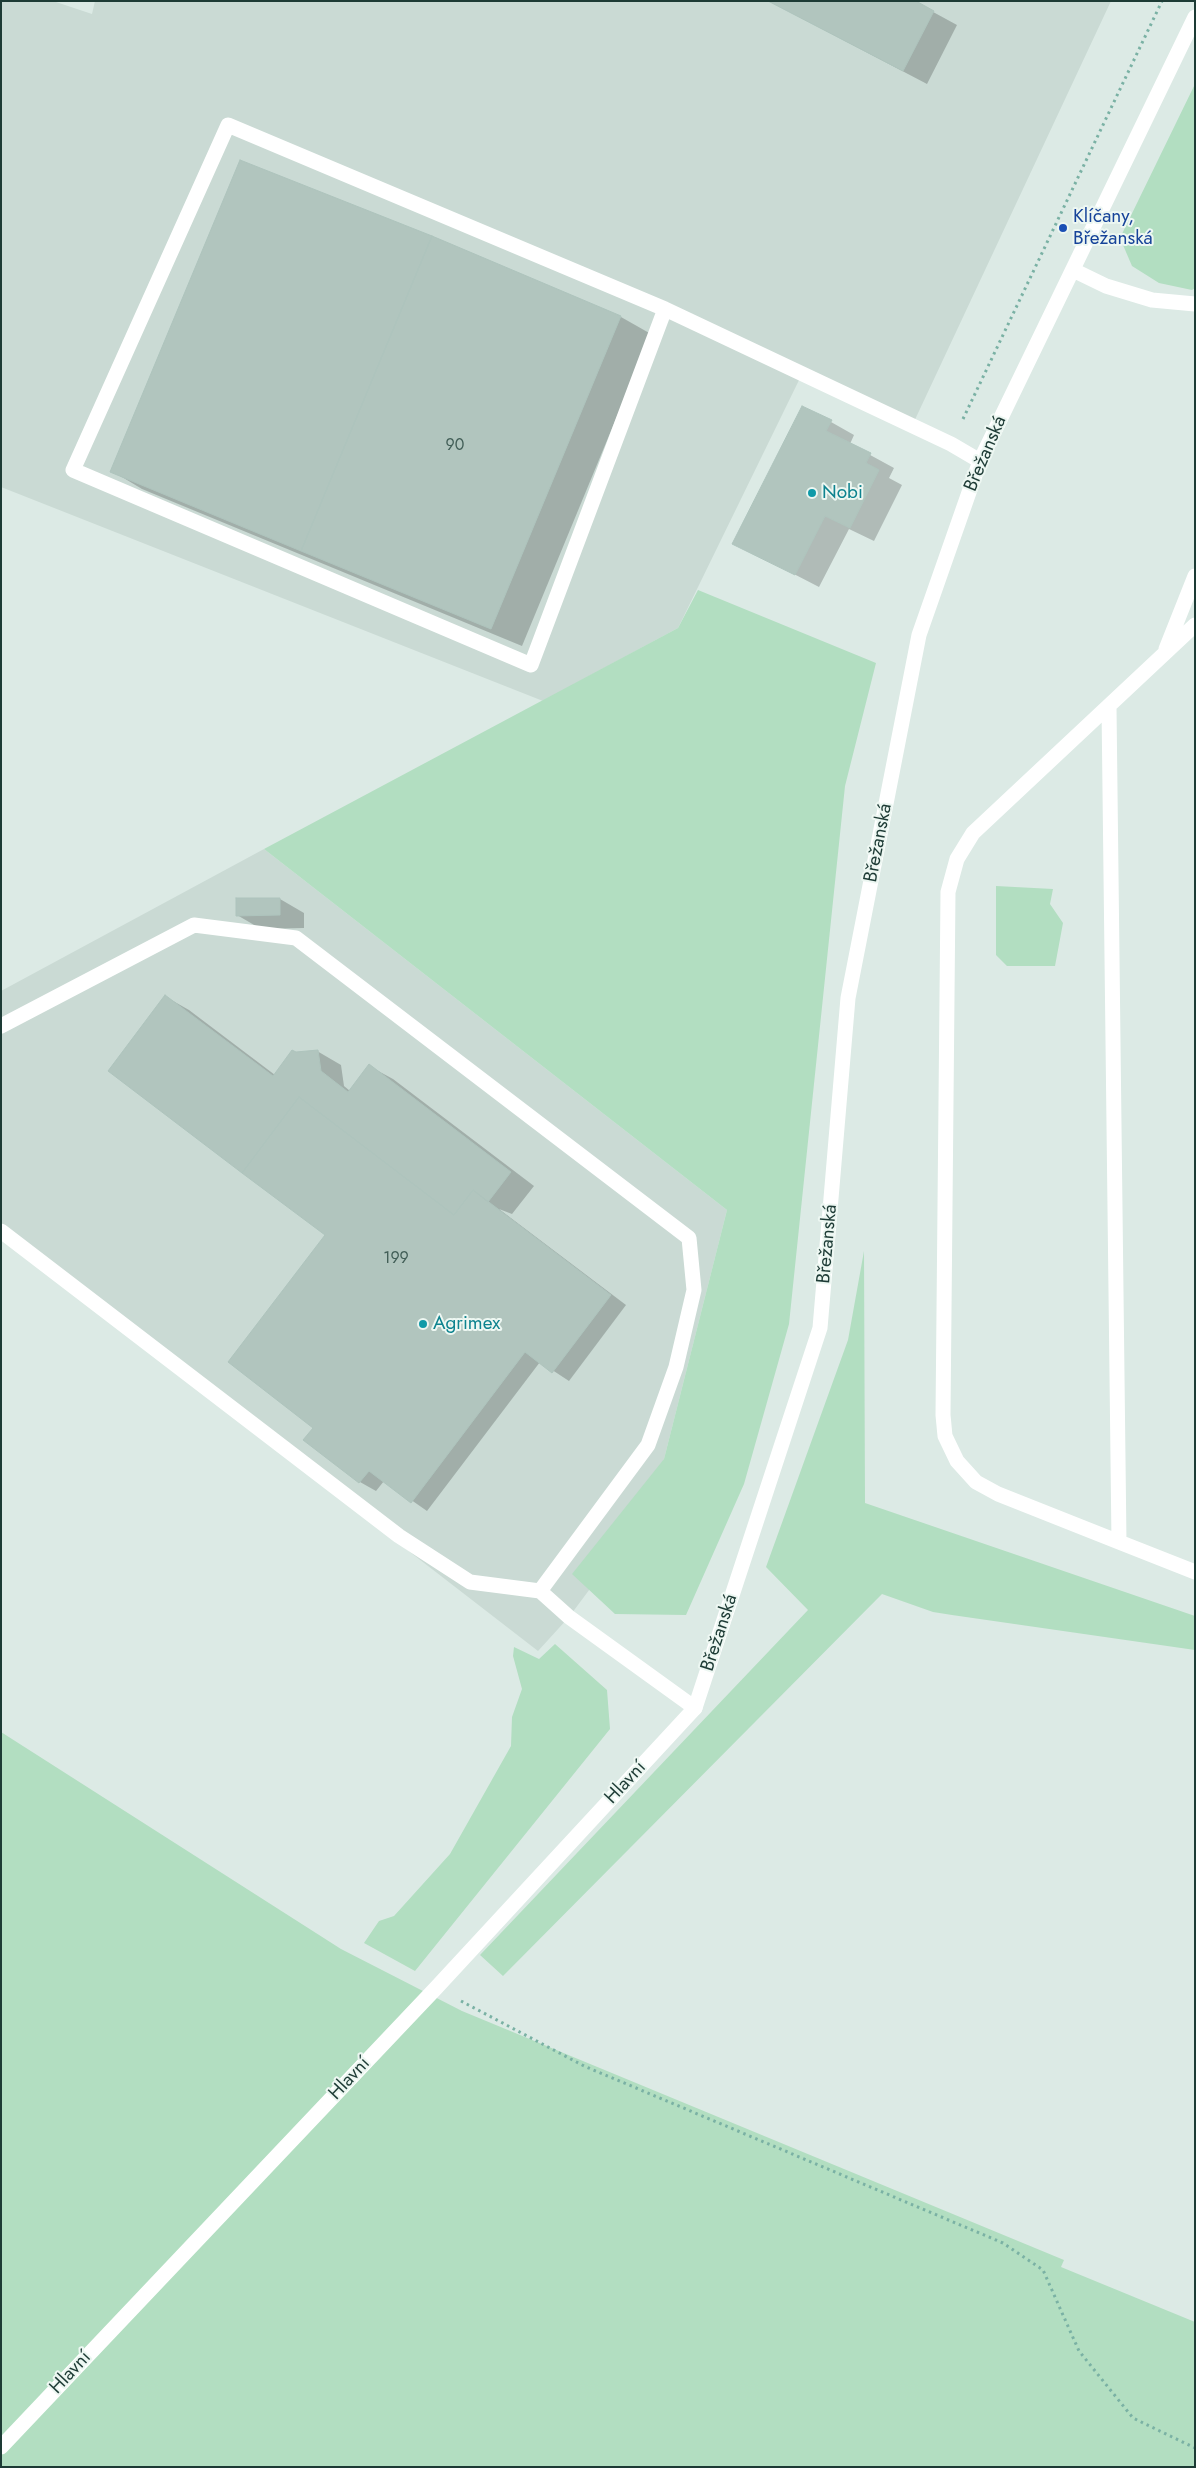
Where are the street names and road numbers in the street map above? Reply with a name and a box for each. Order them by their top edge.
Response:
street label: Břežanská [960,413,1012,495]
street label: Břežanská [860,802,898,884]
street label: Břežanská [813,1203,843,1285]
street label: Břežanská [697,1592,743,1674]
street label: Hlavní [601,1757,651,1809]
street label: Hlavní [325,2053,375,2105]
street label: Hlavní [46,2347,96,2399]

